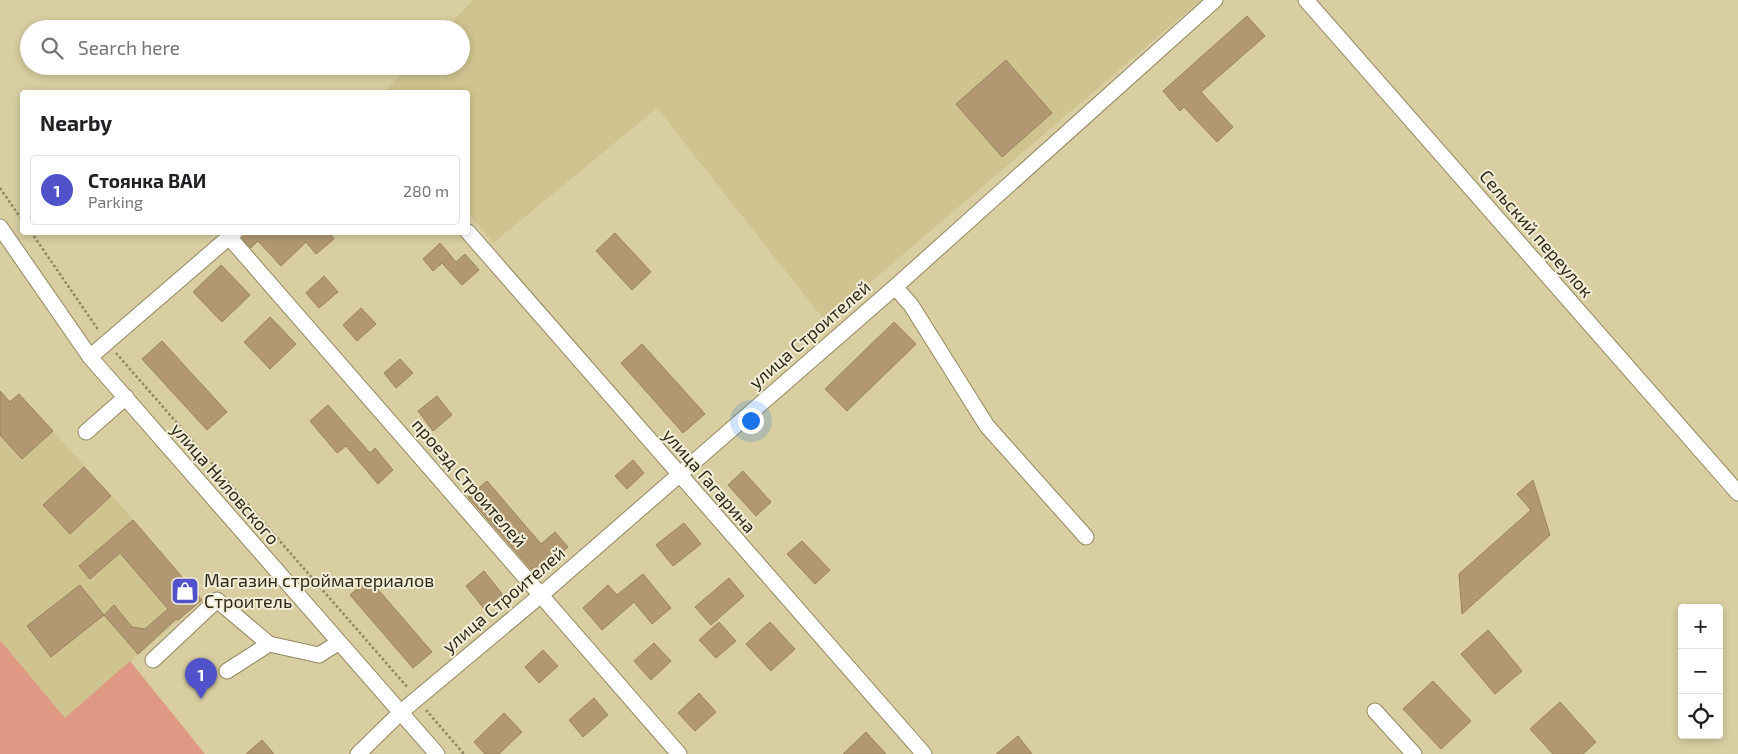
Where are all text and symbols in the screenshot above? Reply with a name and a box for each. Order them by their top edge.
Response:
search box [20,20,470,75]
icon: search [38,34,66,62]
text: Search here [78,36,180,59]
text: Nearby [40,110,112,135]
street label: Сельский переулок [1475,165,1598,302]
text: Стоянка ВАИ [88,169,206,192]
text: 1 [54,181,60,200]
text: 280 m [403,181,449,200]
text: Parking [88,192,143,211]
street label: улица Строителей [744,276,874,393]
your location [738,408,764,434]
street label: проезд Строителей [408,413,532,551]
street label: улица Ниловского [167,418,285,549]
street label: улица Гагарина [658,424,761,537]
street label: улица Строителей [437,541,569,657]
place label: Магазин стройматериалов Строитель [204,569,434,612]
shop icon: Магазин стройматериалов Строитель [170,576,200,606]
map controls [1678,604,1723,739]
button: + [1678,604,1723,649]
button: − [1678,649,1723,694]
pin: 1 [185,658,217,699]
button: locate [1678,694,1723,739]

